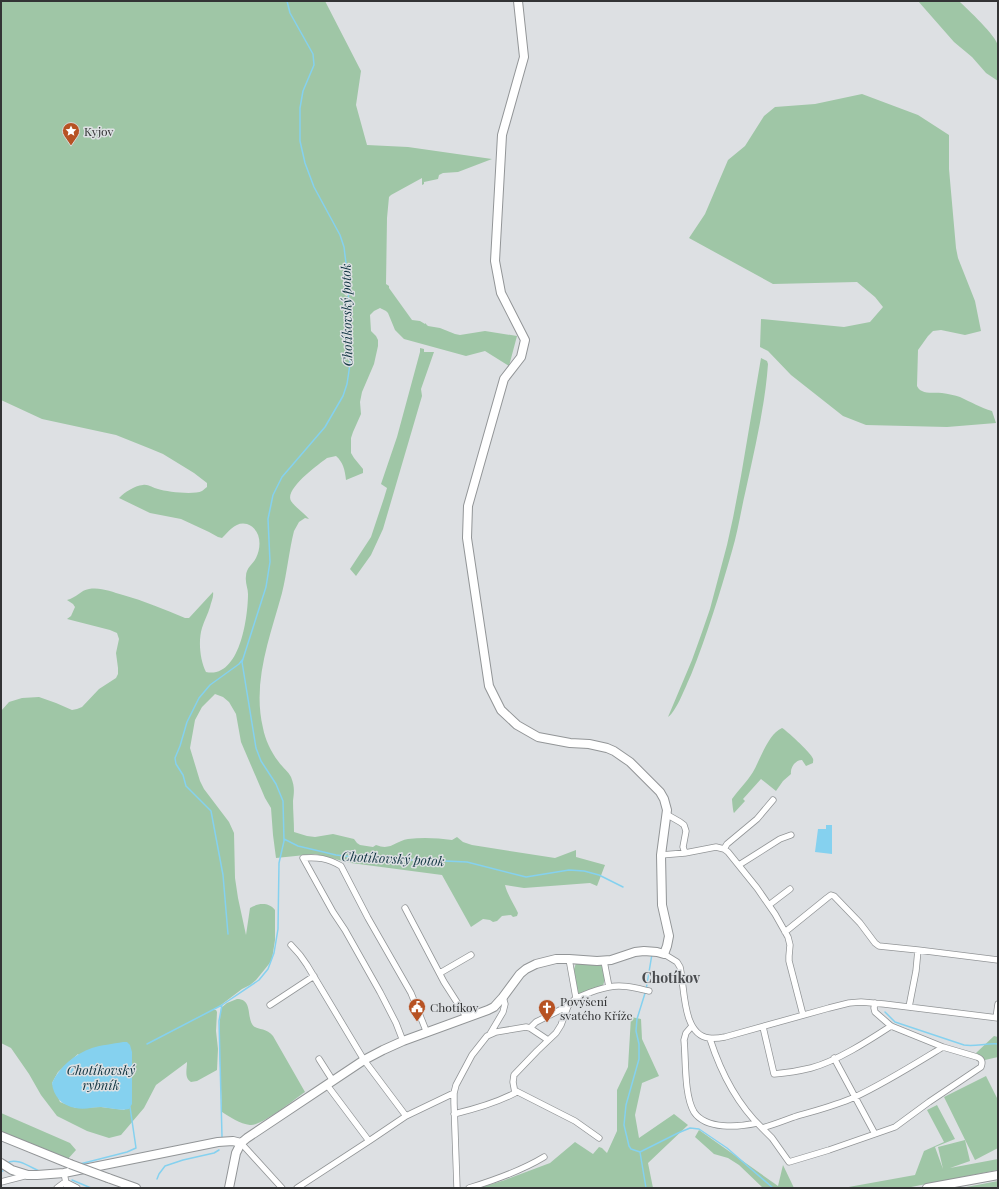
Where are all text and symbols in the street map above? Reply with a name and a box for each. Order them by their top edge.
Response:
place icon: Kyjov [61,121,81,146]
place label: Kyjov [84,123,114,139]
water label: Chotíkovský potok [337,263,355,367]
water label: Chotíkovský potok [341,847,445,869]
district label: Chotíkov [642,968,701,987]
place label: Povýšení svatého Kříže [560,993,633,1023]
public building icon: Chotíkov [407,997,427,1022]
church icon: Povýšení svatého Kříže [537,998,557,1023]
place label: Chotíkov [430,999,478,1015]
water label: Chotíkovský rybník [67,1061,136,1093]

